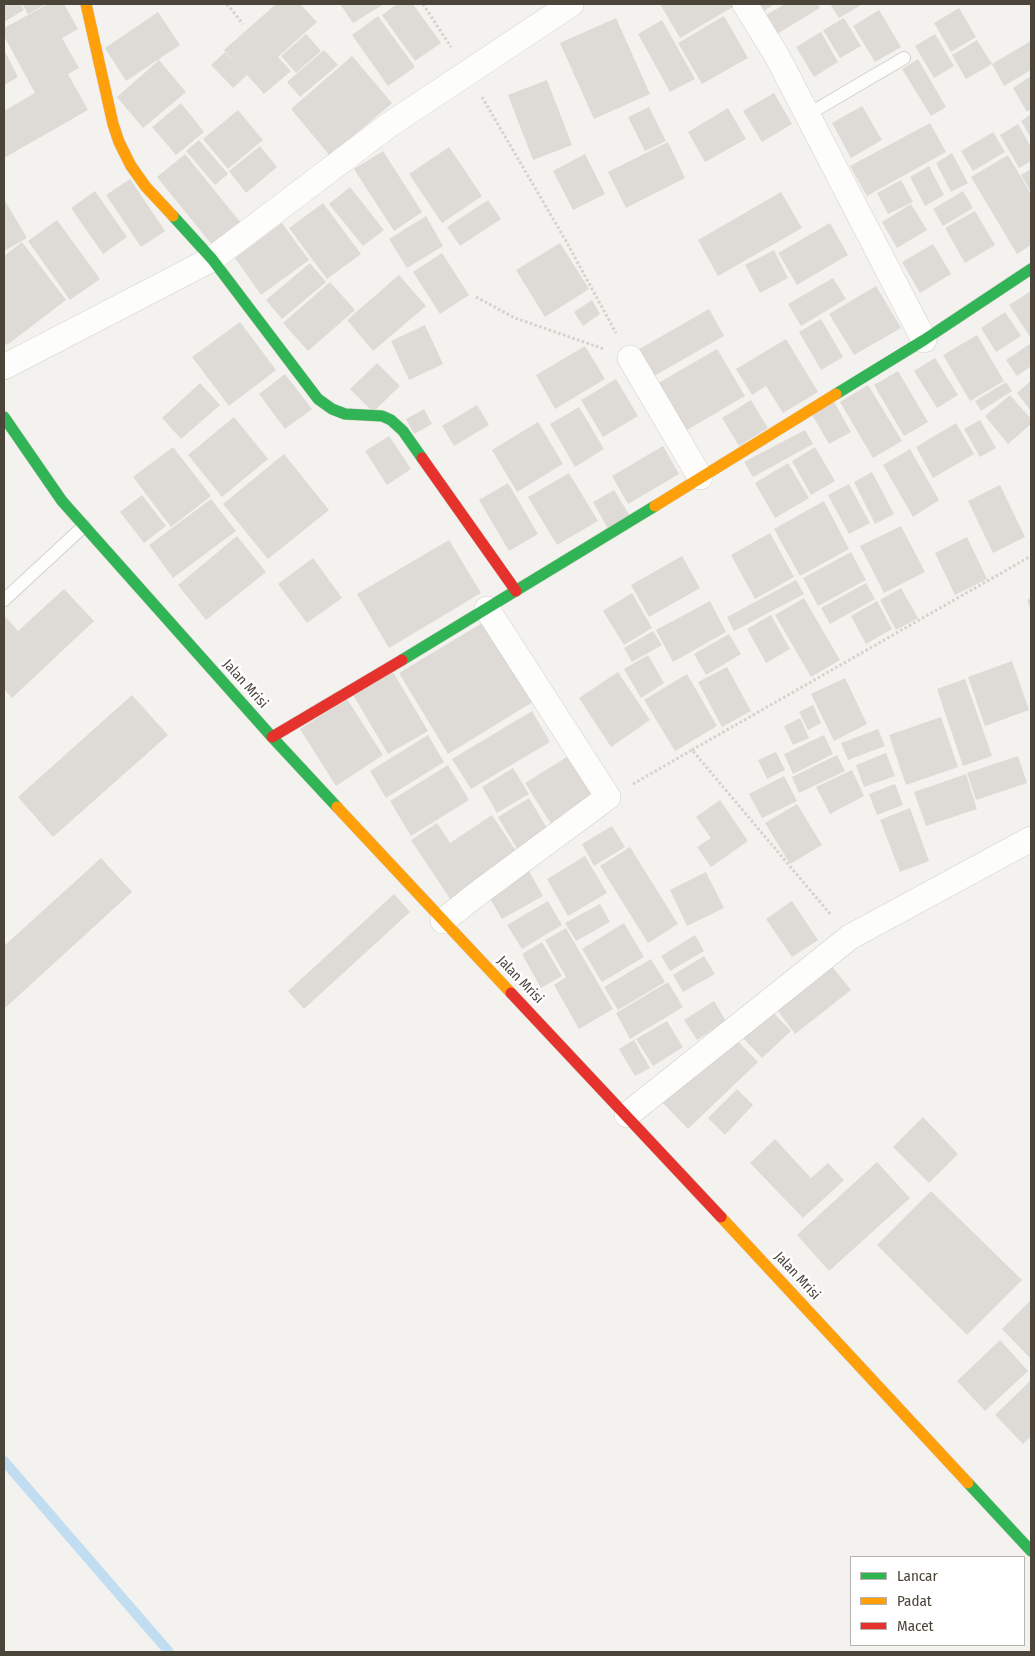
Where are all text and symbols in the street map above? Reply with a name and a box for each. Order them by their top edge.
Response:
street label: Jalan Mrisi [219,656,271,712]
street label: Jalan Mrisi [493,953,547,1007]
street label: Jalan Mrisi [771,1248,823,1304]
legend [850,1556,1025,1646]
text: Lancar [897,1567,938,1585]
text: Padat [897,1592,932,1610]
text: Macet [897,1617,933,1635]

